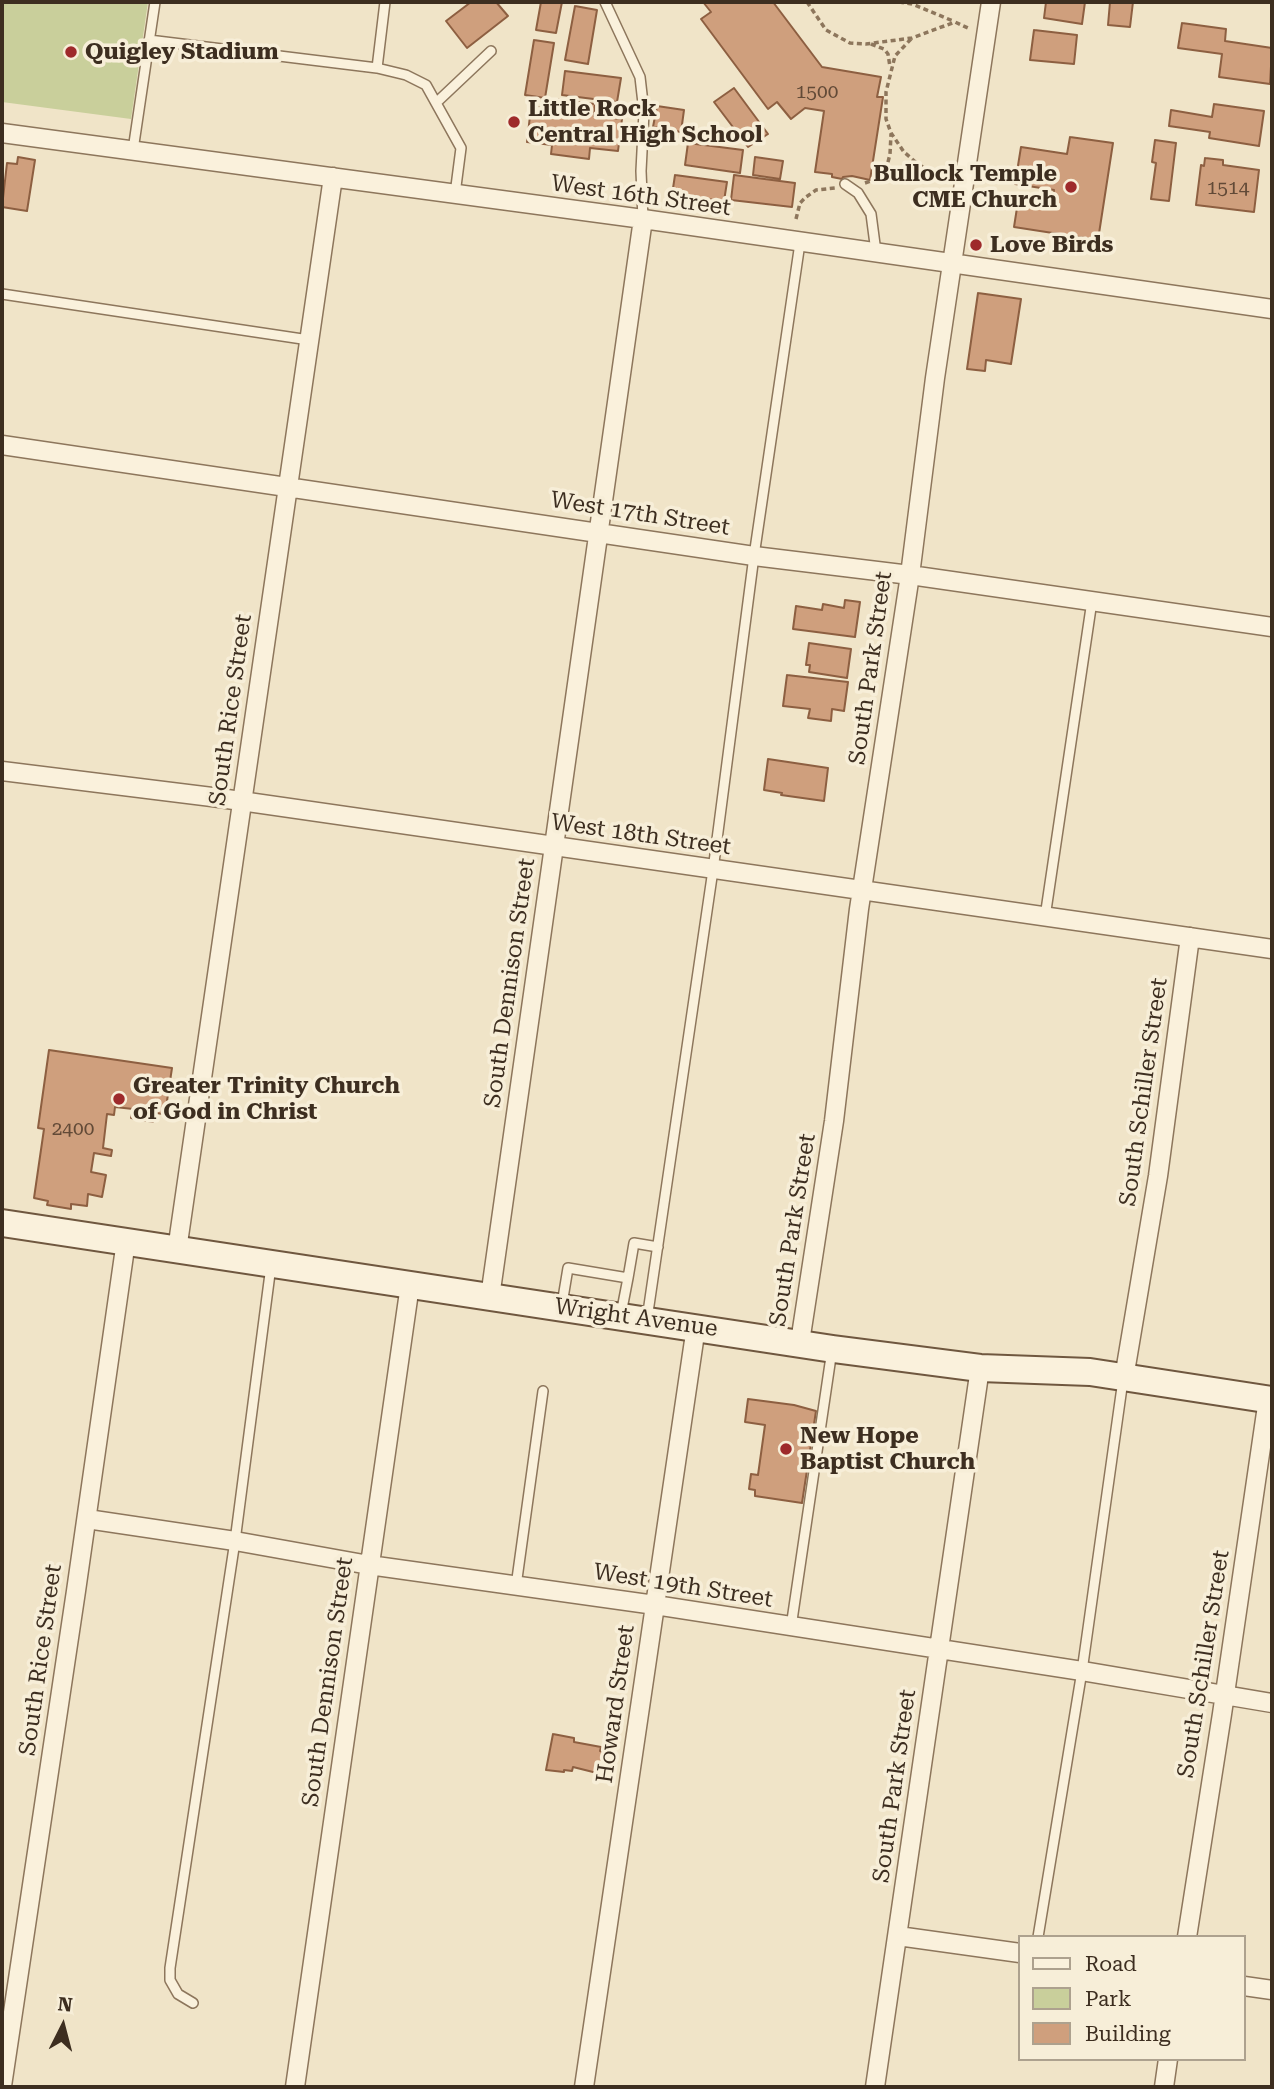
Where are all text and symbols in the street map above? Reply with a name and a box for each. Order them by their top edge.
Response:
place label: Quigley Stadium [85,38,279,66]
marker: Quigley Stadium [63,44,79,60]
house number: 1500 [796,81,838,103]
place label: Little Rock Central High School [528,95,763,149]
marker: Little Rock Central High School [506,114,522,130]
place label: Bullock Temple CME Church [873,160,1057,214]
street label: West 16th Street [549,170,733,222]
house number: 1514 [1207,177,1249,199]
marker: Bullock Temple CME Church [1063,179,1079,195]
place label: Love Birds [990,231,1113,259]
marker: Love Birds [968,237,984,253]
street label: West 17th Street [548,486,732,542]
street label: South Park Street [844,570,898,766]
street label: South Rice Street [204,613,258,807]
street label: West 18th Street [549,809,733,861]
street label: South Dennison Street [479,857,541,1109]
street label: South Schiller Street [1114,976,1174,1208]
place label: Greater Trinity Church of God in Christ [133,1072,400,1126]
marker: Greater Trinity Church of God in Christ [111,1091,127,1107]
house number: 2400 [52,1118,94,1140]
street label: South Park Street [764,1132,822,1328]
street label: Wright Avenue [553,1293,719,1343]
place label: New Hope Baptist Church [800,1422,975,1476]
marker: New Hope Baptist Church [778,1441,794,1457]
street label: South Schiller Street [1172,1548,1236,1780]
street label: South Dennison Street [297,1556,359,1808]
street label: West 19th Street [591,1558,775,1614]
street label: South Rice Street [14,1563,68,1757]
street label: Howard Street [591,1623,641,1785]
street label: South Park Street [868,1688,922,1884]
legend [1018,1935,1246,2061]
text: Road [1085,1952,1137,1976]
text: Park [1085,1987,1131,2011]
north arrow [28,1991,98,2061]
text: N [57,1992,74,2017]
text: Building [1085,2022,1171,2046]

